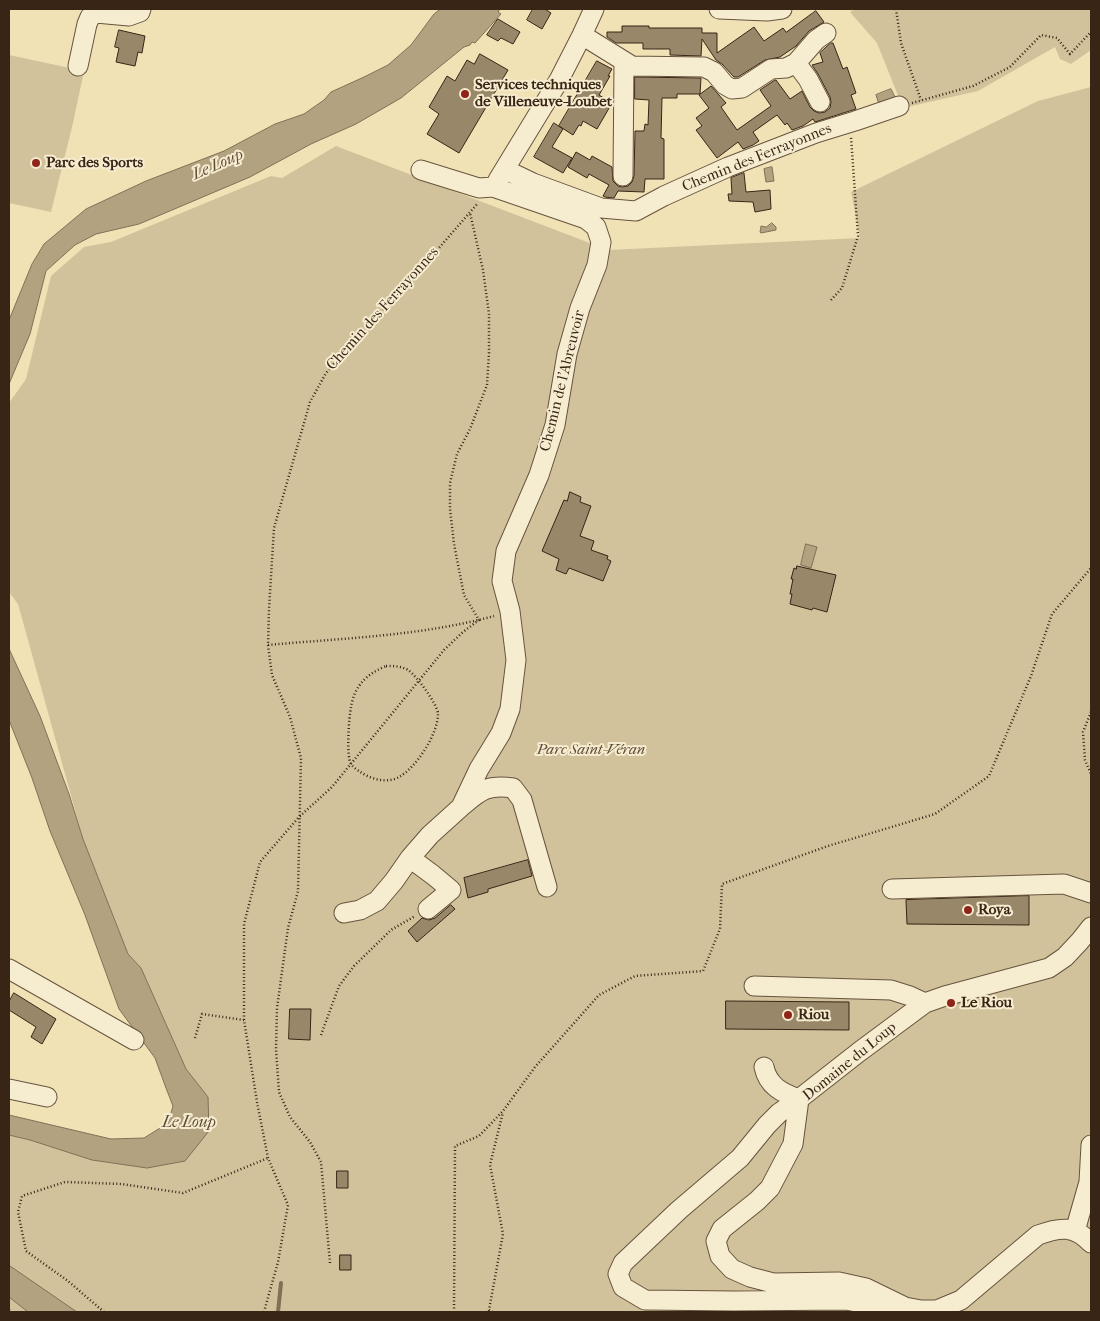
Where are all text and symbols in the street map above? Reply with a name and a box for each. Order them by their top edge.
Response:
place label: Services techniques de Villeneuve-Loubet [475,76,612,111]
marker: Services techniques de Villeneuve-Loubet [459,88,471,100]
street label: Chemin des Ferrayonnes [680,120,834,196]
water label: Le Loup [189,145,247,185]
place label: Parc des Sports [46,154,143,172]
marker: Parc des Sports [30,157,42,169]
street label: Chemin des Ferrayonnes [323,244,443,374]
street label: Chemin de l'Abreuvoir [537,308,589,454]
park label: Parc Saint-Véran [537,741,645,759]
place label: Roya [978,901,1011,919]
marker: Roya [962,904,974,916]
place label: Le Riou [961,994,1012,1012]
marker: Le Riou [945,997,957,1009]
place label: Riou [798,1006,829,1024]
marker: Riou [782,1009,794,1021]
street label: Domaine du Loup [800,1019,900,1105]
water label: Le Loup [162,1113,216,1133]

